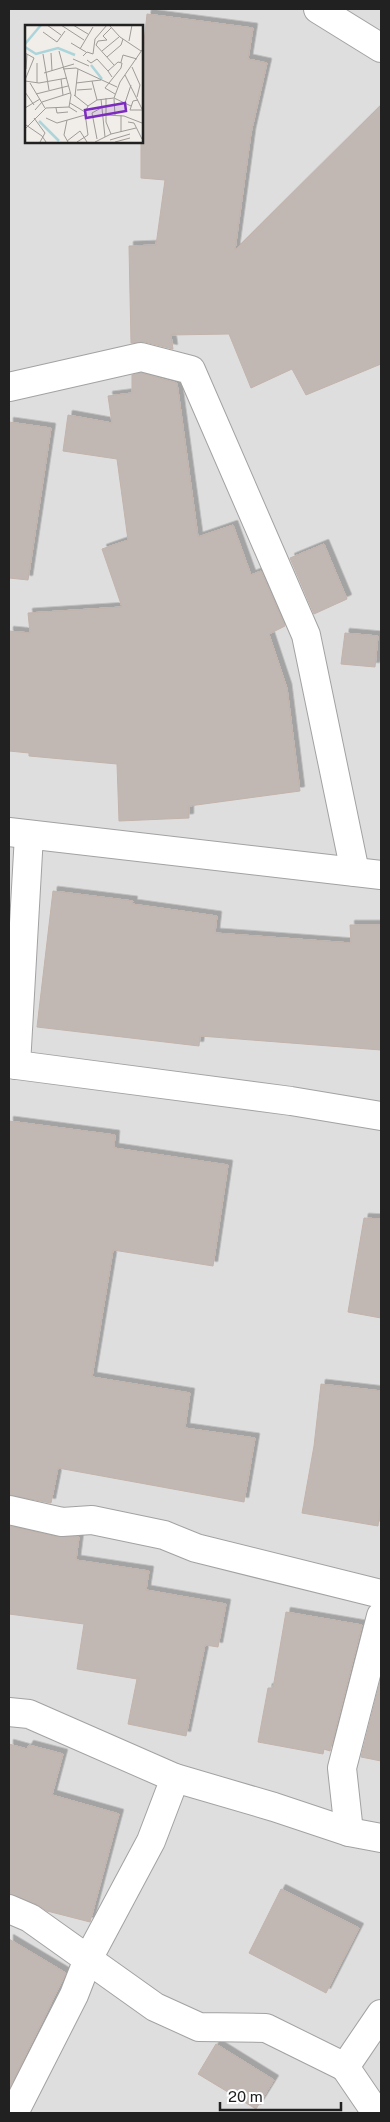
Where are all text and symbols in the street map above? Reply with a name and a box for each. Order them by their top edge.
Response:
inset map [25,25,142,142]
scale bar [220,2080,341,2112]
text: 20 m [228,2088,263,2105]

